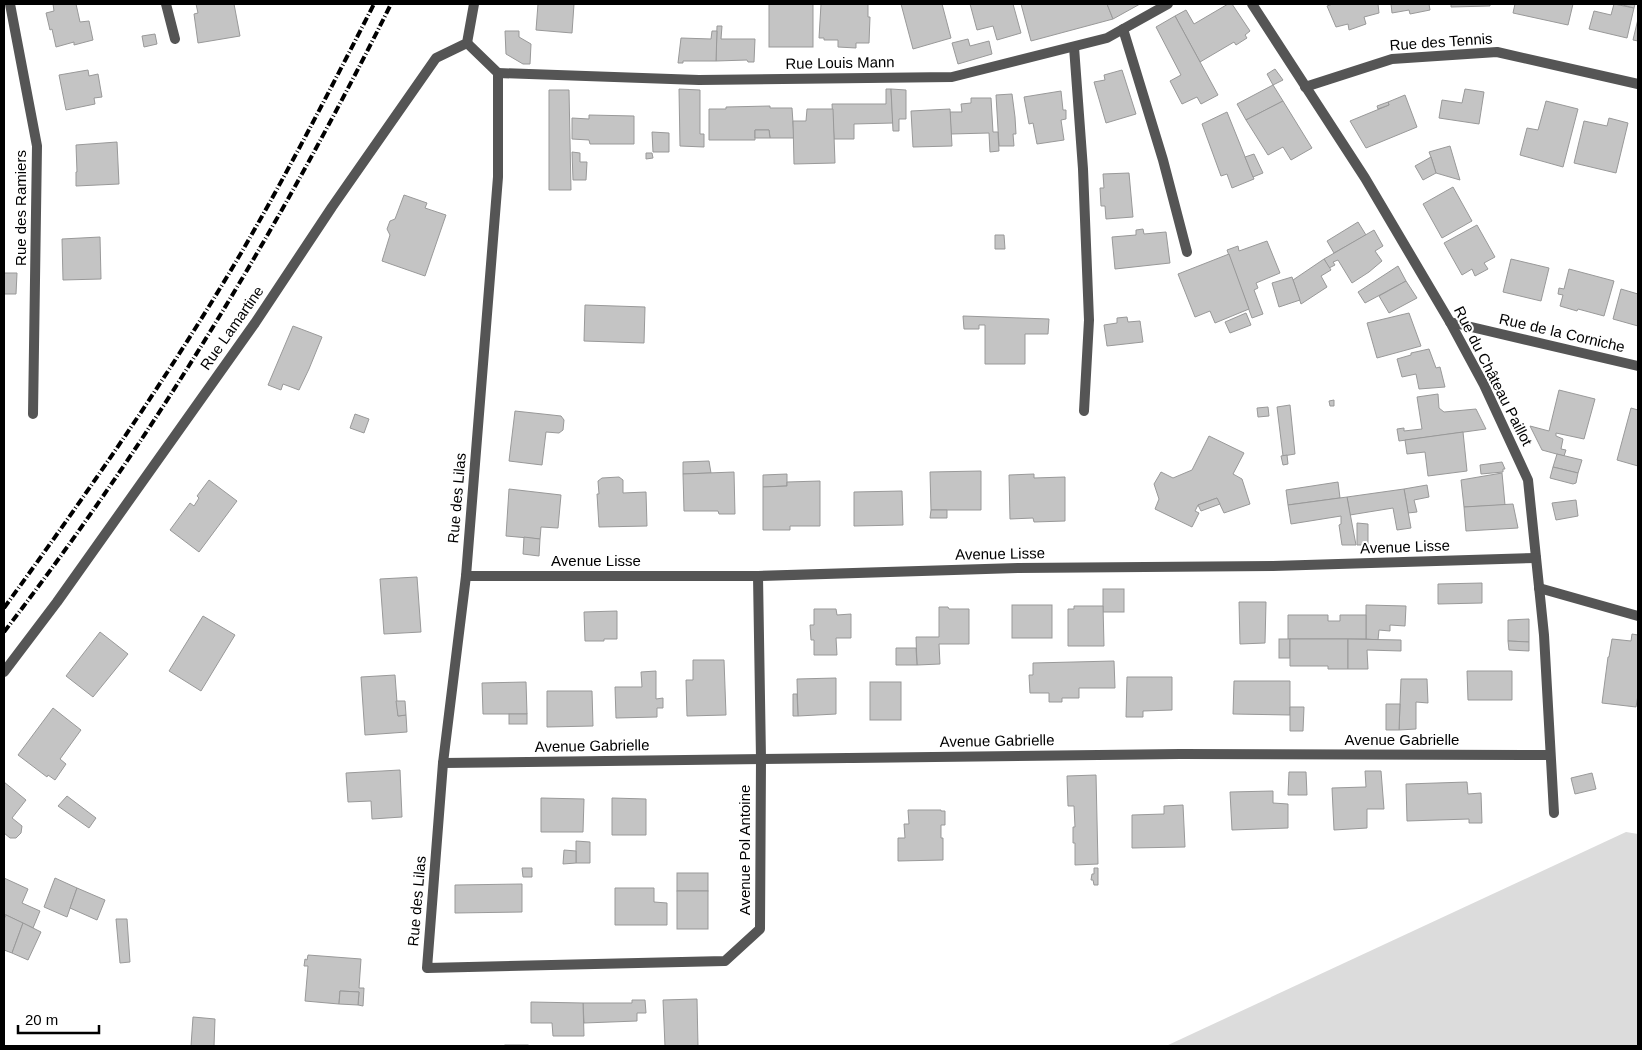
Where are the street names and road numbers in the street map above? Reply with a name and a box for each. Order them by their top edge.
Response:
street label: Rue des Tennis [1389,29,1493,54]
street label: Rue Louis Mann [785,53,895,72]
street label: Rue des Ramiers [12,150,29,266]
street label: Rue Lamartine [196,283,267,373]
street label: Rue du Château Paillot [1451,303,1536,449]
street label: Rue de la Corniche [1498,310,1627,355]
street label: Rue des Lilas [444,452,469,544]
street label: Avenue Lisse [1360,536,1450,557]
street label: Avenue Lisse [955,544,1045,563]
street label: Avenue Lisse [551,552,641,569]
street label: Avenue Gabrielle [939,731,1055,750]
street label: Avenue Gabrielle [1345,731,1459,748]
street label: Avenue Gabrielle [534,736,650,755]
street label: Avenue Pol Antoine [736,785,753,915]
street label: Rue des Lilas [404,855,429,947]

